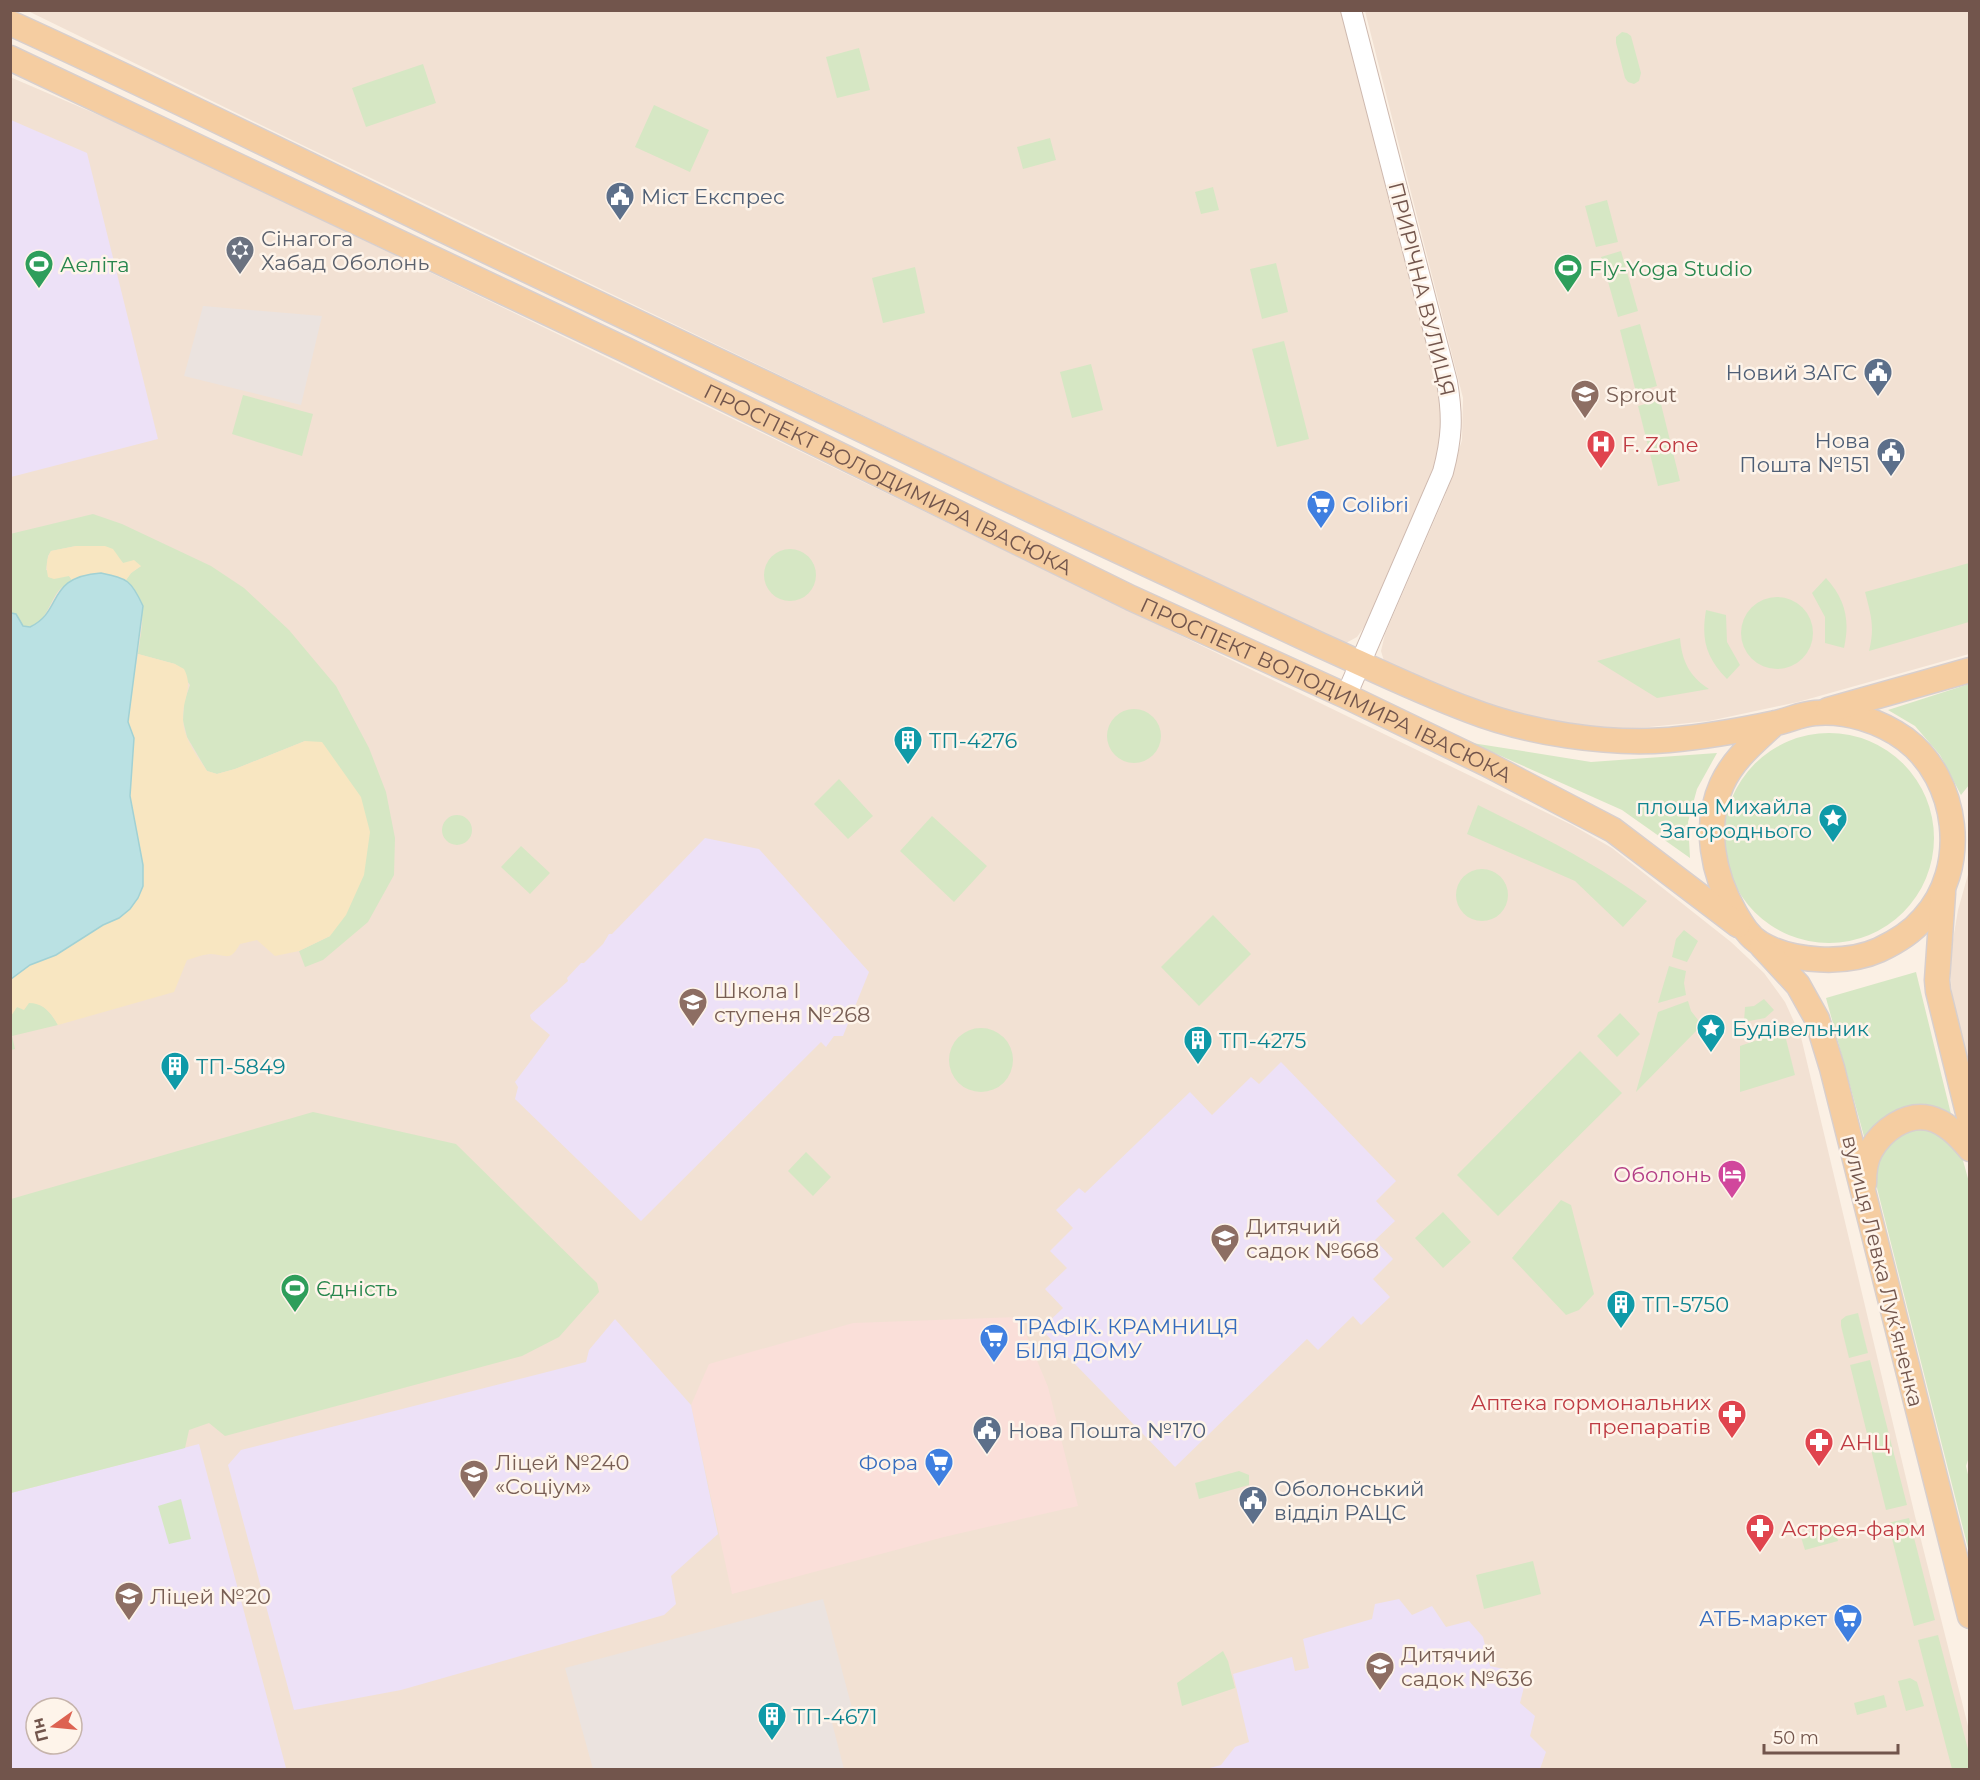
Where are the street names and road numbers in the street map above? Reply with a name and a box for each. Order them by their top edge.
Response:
street label: ПРИРІЧНА ВУЛИЦЯ [1383,179,1461,399]
street label: ПРОСПЕКТ ВОЛОДИМИРА ІВАСЮКА [700,378,1077,580]
street label: ПРОСПЕКТ ВОЛОДИМИРА ІВАСЮКА [1137,592,1517,788]
street label: вулиця Левка Лукʼяненка [1837,1133,1929,1409]

